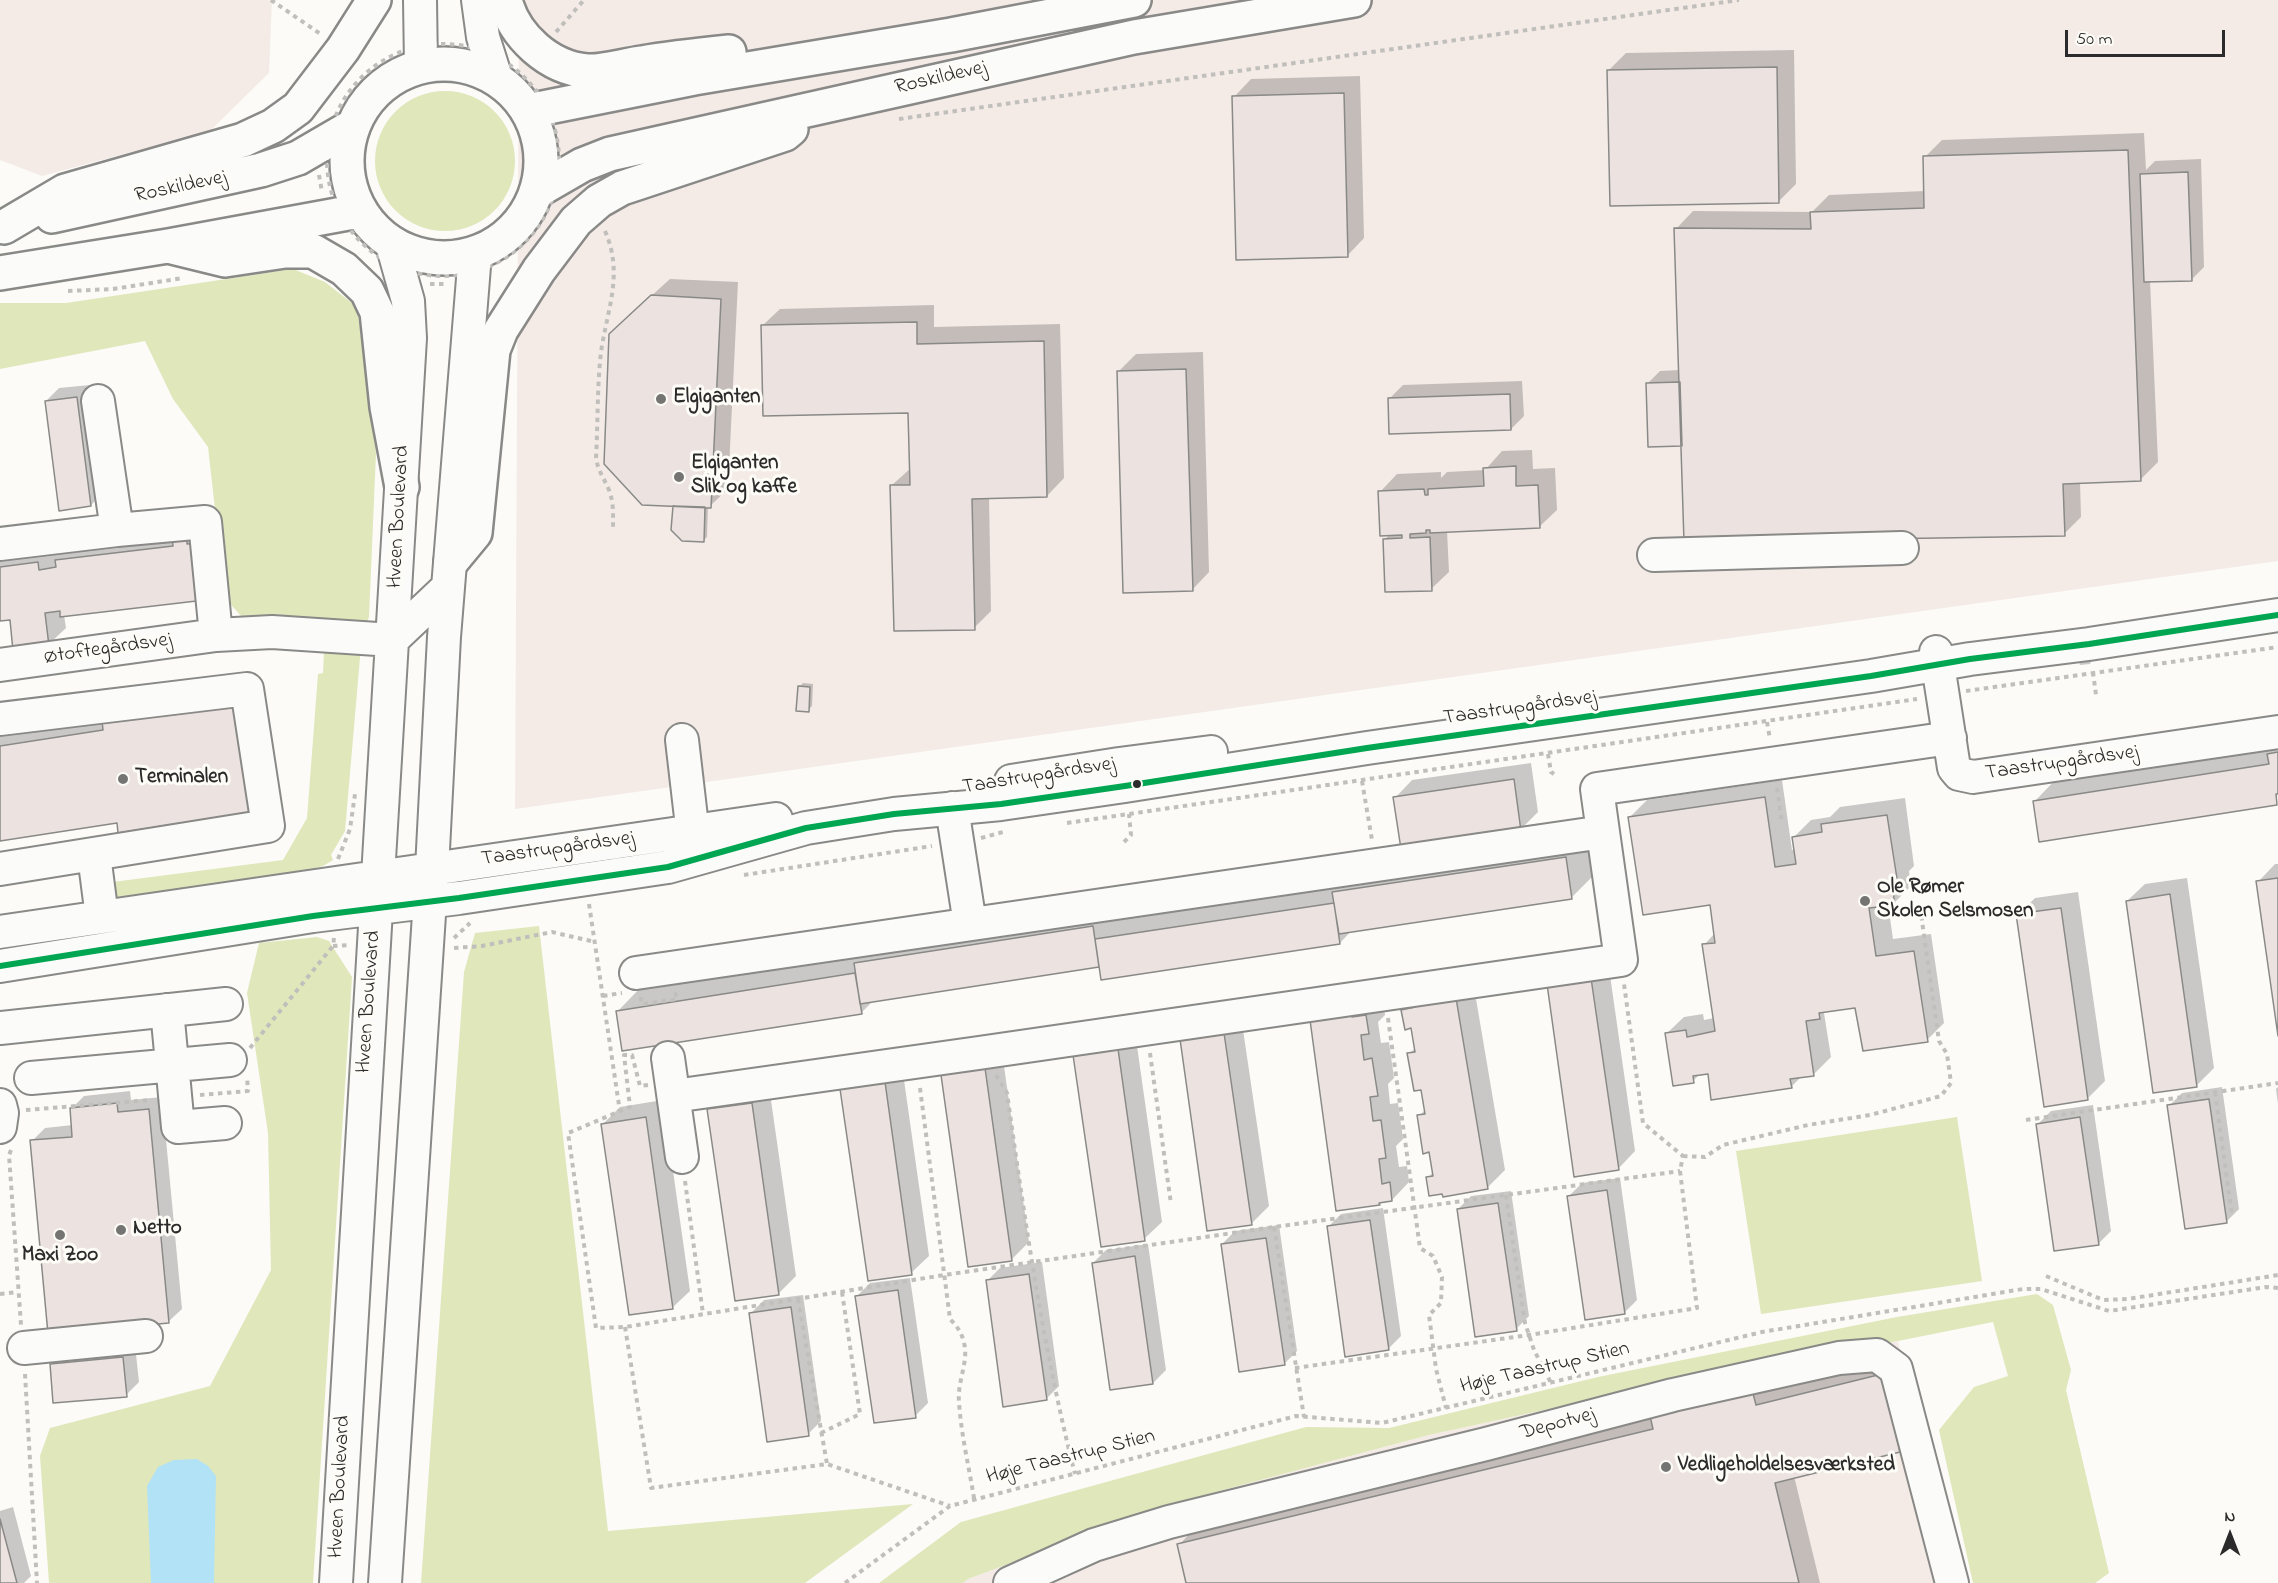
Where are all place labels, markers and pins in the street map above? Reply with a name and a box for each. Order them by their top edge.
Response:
place label: Elgiganten [673,386,760,412]
marker: Elgiganten [654,392,668,406]
place label: Elgiganten Slik og kaffe [691,452,797,502]
marker: Elgiganten Slik og kaffe [672,470,686,484]
place label: Terminalen [135,766,228,792]
marker: Terminalen [116,772,130,786]
unlabelled marker [1131,778,1143,790]
place label: Ole Rømer Skolen Selsmosen [1877,876,2033,926]
marker: Ole Rømer Skolen Selsmosen [1858,894,1872,908]
place label: Netto [133,1217,182,1243]
marker: Netto [114,1223,128,1237]
marker: Maxi Zoo [53,1228,67,1242]
place label: Maxi Zoo [22,1244,98,1270]
place label: Vedligeholdelsesværksted [1678,1454,1895,1480]
marker: Vedligeholdelsesværksted [1659,1460,1673,1474]

